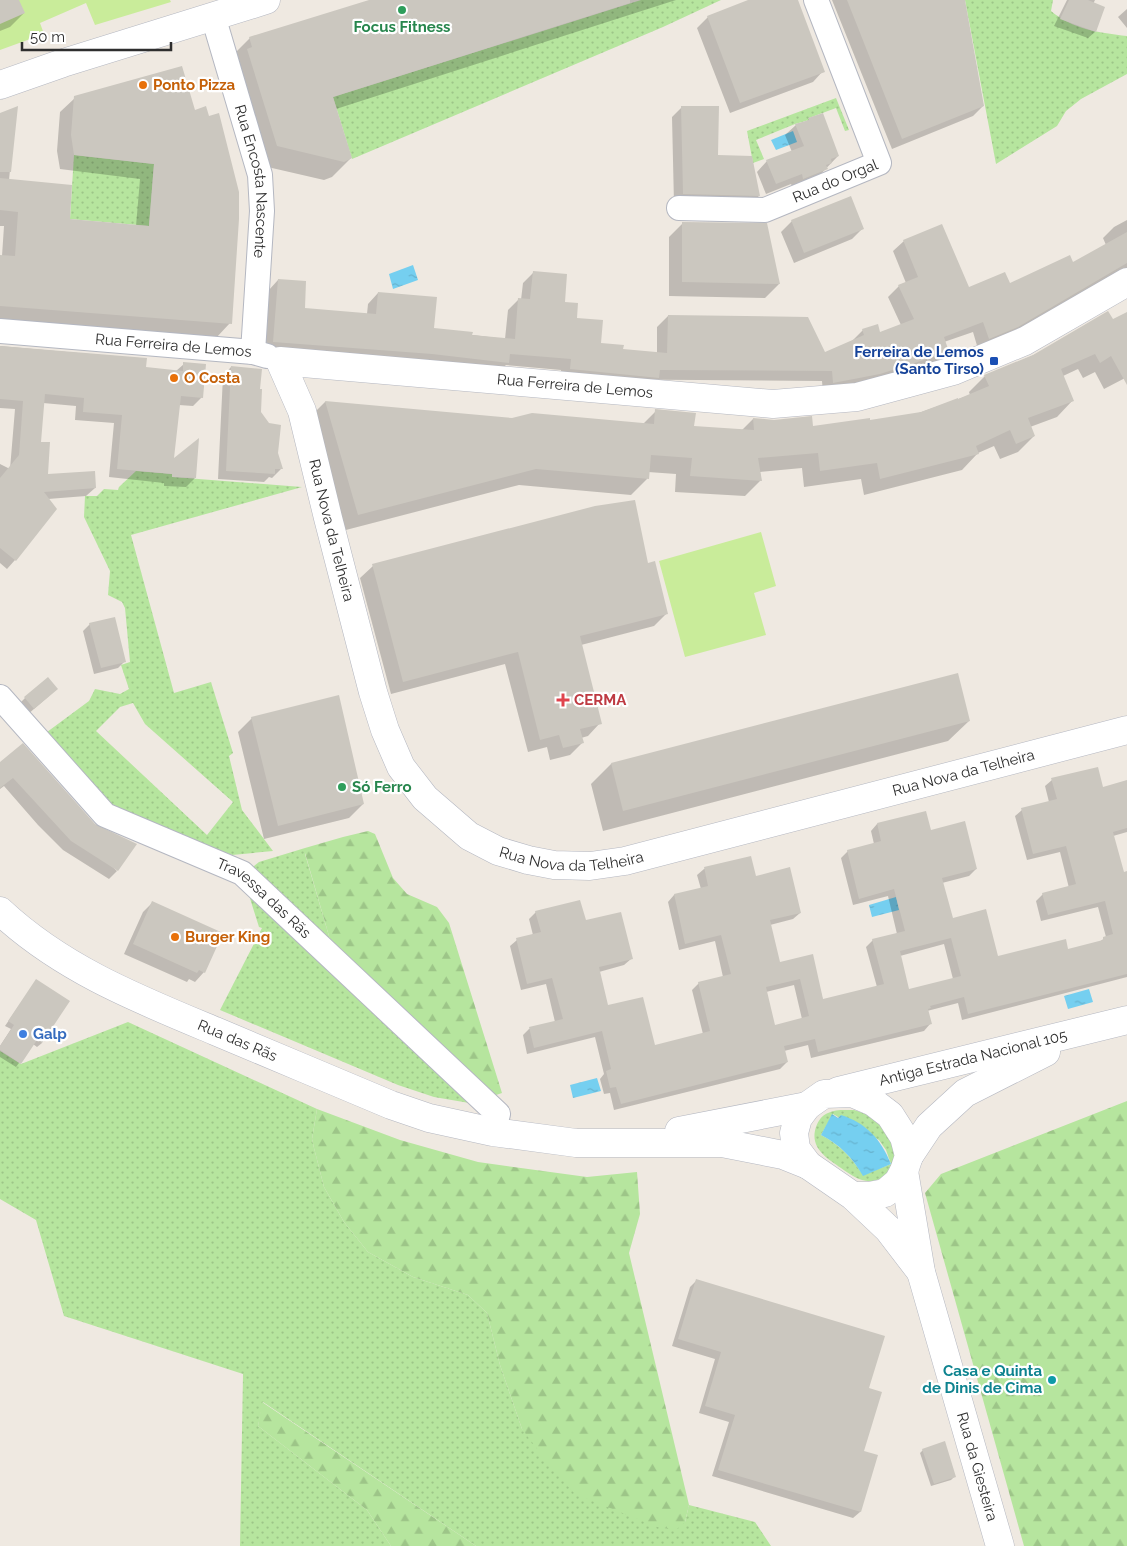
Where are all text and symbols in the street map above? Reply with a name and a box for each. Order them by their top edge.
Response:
marker: Focus Fitness [396,4,408,16]
place label: Focus Fitness [353,18,451,36]
scale bar [22,20,171,52]
text: 50 m [30,28,65,46]
place label: Ponto Pizza [153,76,236,94]
marker: Ponto Pizza [137,79,149,91]
street label: Rua Encosta Nascente [231,103,271,259]
street label: Rua do Orgal [790,155,881,207]
street label: Rua Ferreira de Lemos [95,330,252,361]
place label: Ferreira de Lemos (Santo Tirso) [854,343,984,378]
marker: Ferreira de Lemos (Santo Tirso) [988,355,1000,367]
place label: O Costa [184,369,240,387]
street label: Rua Ferreira de Lemos [496,370,654,402]
marker: O Costa [168,372,180,384]
street label: Rua Nova da Telheira [305,457,358,603]
place label: CERMA [574,691,627,709]
marker: CERMA [556,693,570,707]
street label: Rua Nova da Telheira [890,746,1036,800]
place label: Só Ferro [352,778,412,796]
marker: Só Ferro [336,781,348,793]
street label: Rua Nova da Telheira [497,843,646,875]
street label: Travessa das Rãs [214,854,315,942]
place label: Burger King [185,928,270,946]
marker: Burger King [169,931,181,943]
street label: Rua das Rãs [195,1016,280,1065]
place label: Galp [33,1025,67,1043]
street label: Antiga Estrada Nacional 105 [877,1026,1069,1090]
marker: Galp [17,1028,29,1040]
place label: Casa e Quinta de Dinis de Cima [922,1362,1042,1397]
marker: Casa e Quinta de Dinis de Cima [1046,1374,1058,1386]
street label: Rua da Giesteira [953,1410,1001,1523]

